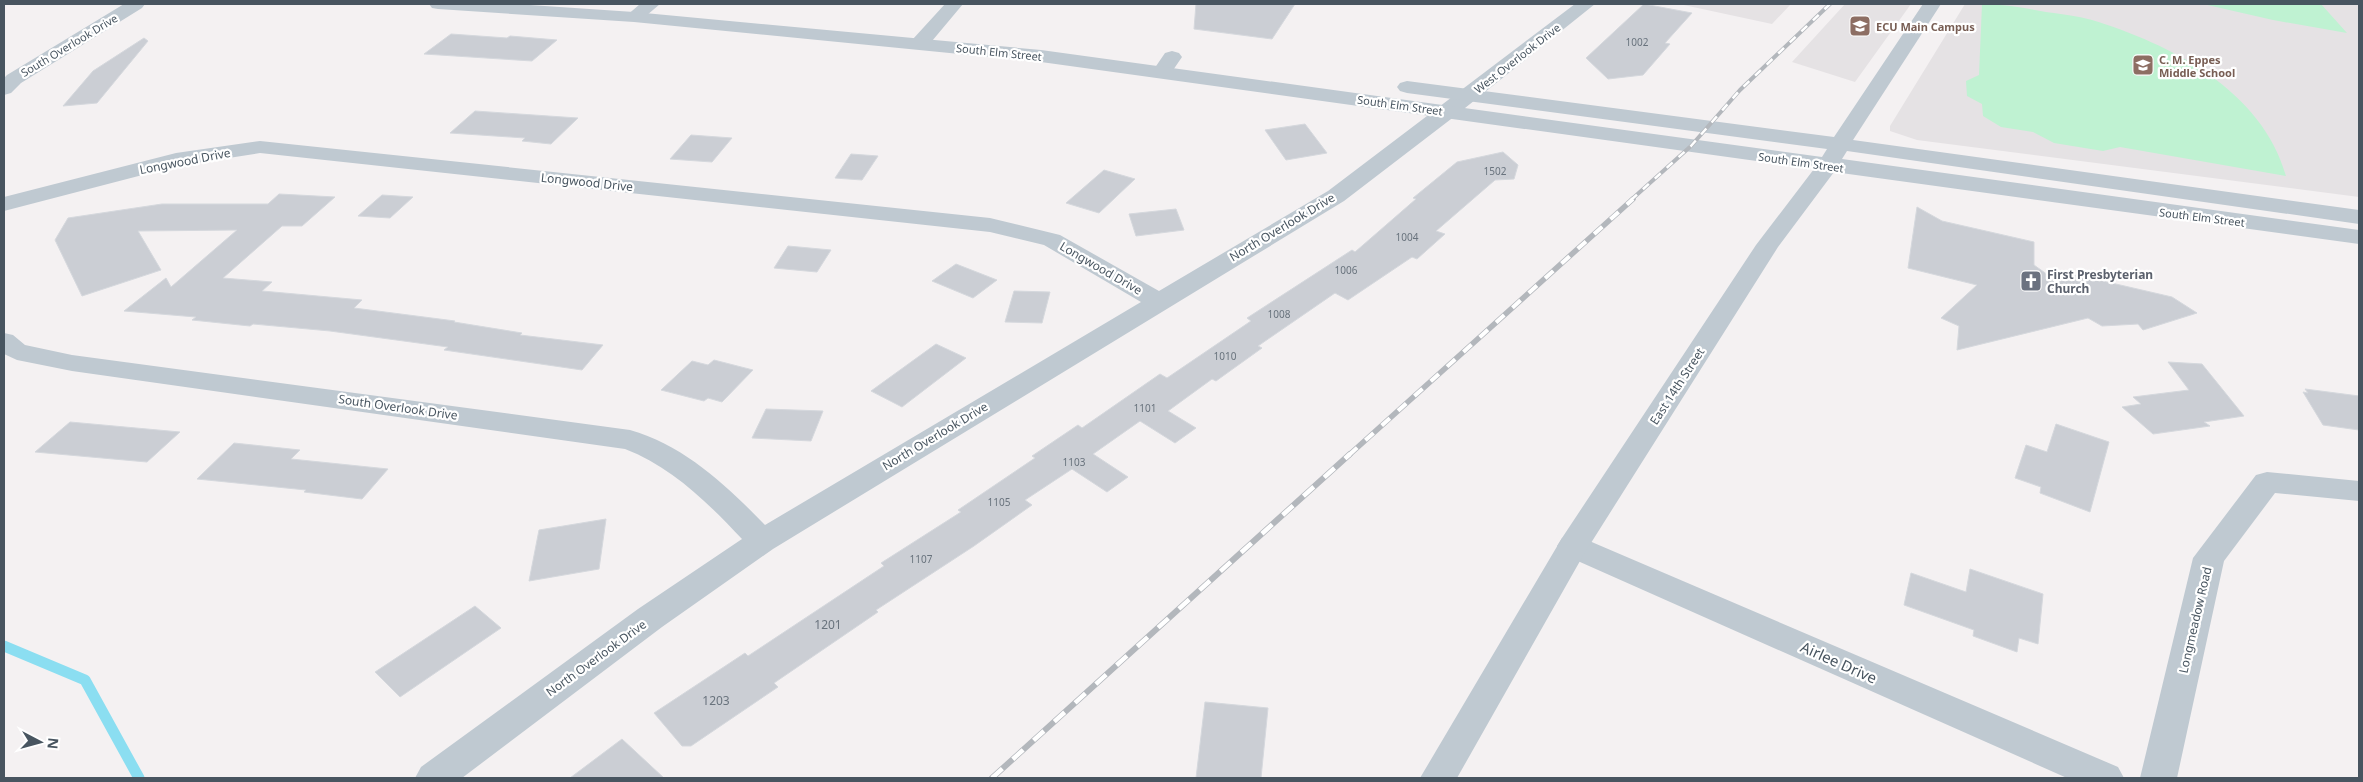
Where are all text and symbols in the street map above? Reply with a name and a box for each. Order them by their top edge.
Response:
street label: South Overlook Drive [18,10,120,80]
school or university icon: ECU Main Campus [1848,14,1872,38]
place label: ECU Main Campus [1876,19,1975,34]
street label: West Overlook Drive [1471,20,1563,96]
house number: 1002 [1626,35,1649,49]
street label: South Elm Street [955,40,1043,64]
place label: C. M. Eppes Middle School [2159,52,2235,80]
school or university icon: C. M. Eppes Middle School [2131,53,2155,77]
street label: South Elm Street [1356,92,1444,118]
street label: Longwood Drive [138,144,232,178]
street label: South Elm Street [1757,149,1845,175]
house number: 1502 [1484,164,1507,178]
street label: Longwood Drive [540,169,634,195]
street label: North Overlook Drive [1226,189,1338,265]
street label: South Elm Street [2158,204,2246,230]
house number: 1004 [1396,230,1419,244]
street label: Longwood Drive [1057,238,1145,299]
house number: 1006 [1335,263,1358,277]
place label: First Presbyterian Church [2047,266,2153,297]
church icon: First Presbyterian Church [2019,269,2043,293]
house number: 1008 [1268,307,1291,321]
street label: East 14th Street [1646,344,1709,428]
house number: 1010 [1214,349,1237,363]
street label: South Overlook Drive [337,390,459,424]
street label: North Overlook Drive [879,398,991,474]
house number: 1101 [1134,401,1156,415]
house number: 1103 [1063,455,1086,469]
house number: 1105 [988,495,1011,509]
house number: 1107 [910,552,933,566]
street label: Longmeadow Road [2174,565,2216,675]
street label: North Overlook Drive [542,616,650,700]
house number: 1201 [814,616,842,633]
street label: Airlee Drive [1798,636,1880,688]
house number: 1203 [702,692,730,709]
north arrow [15,717,65,767]
text: N [43,737,63,750]

